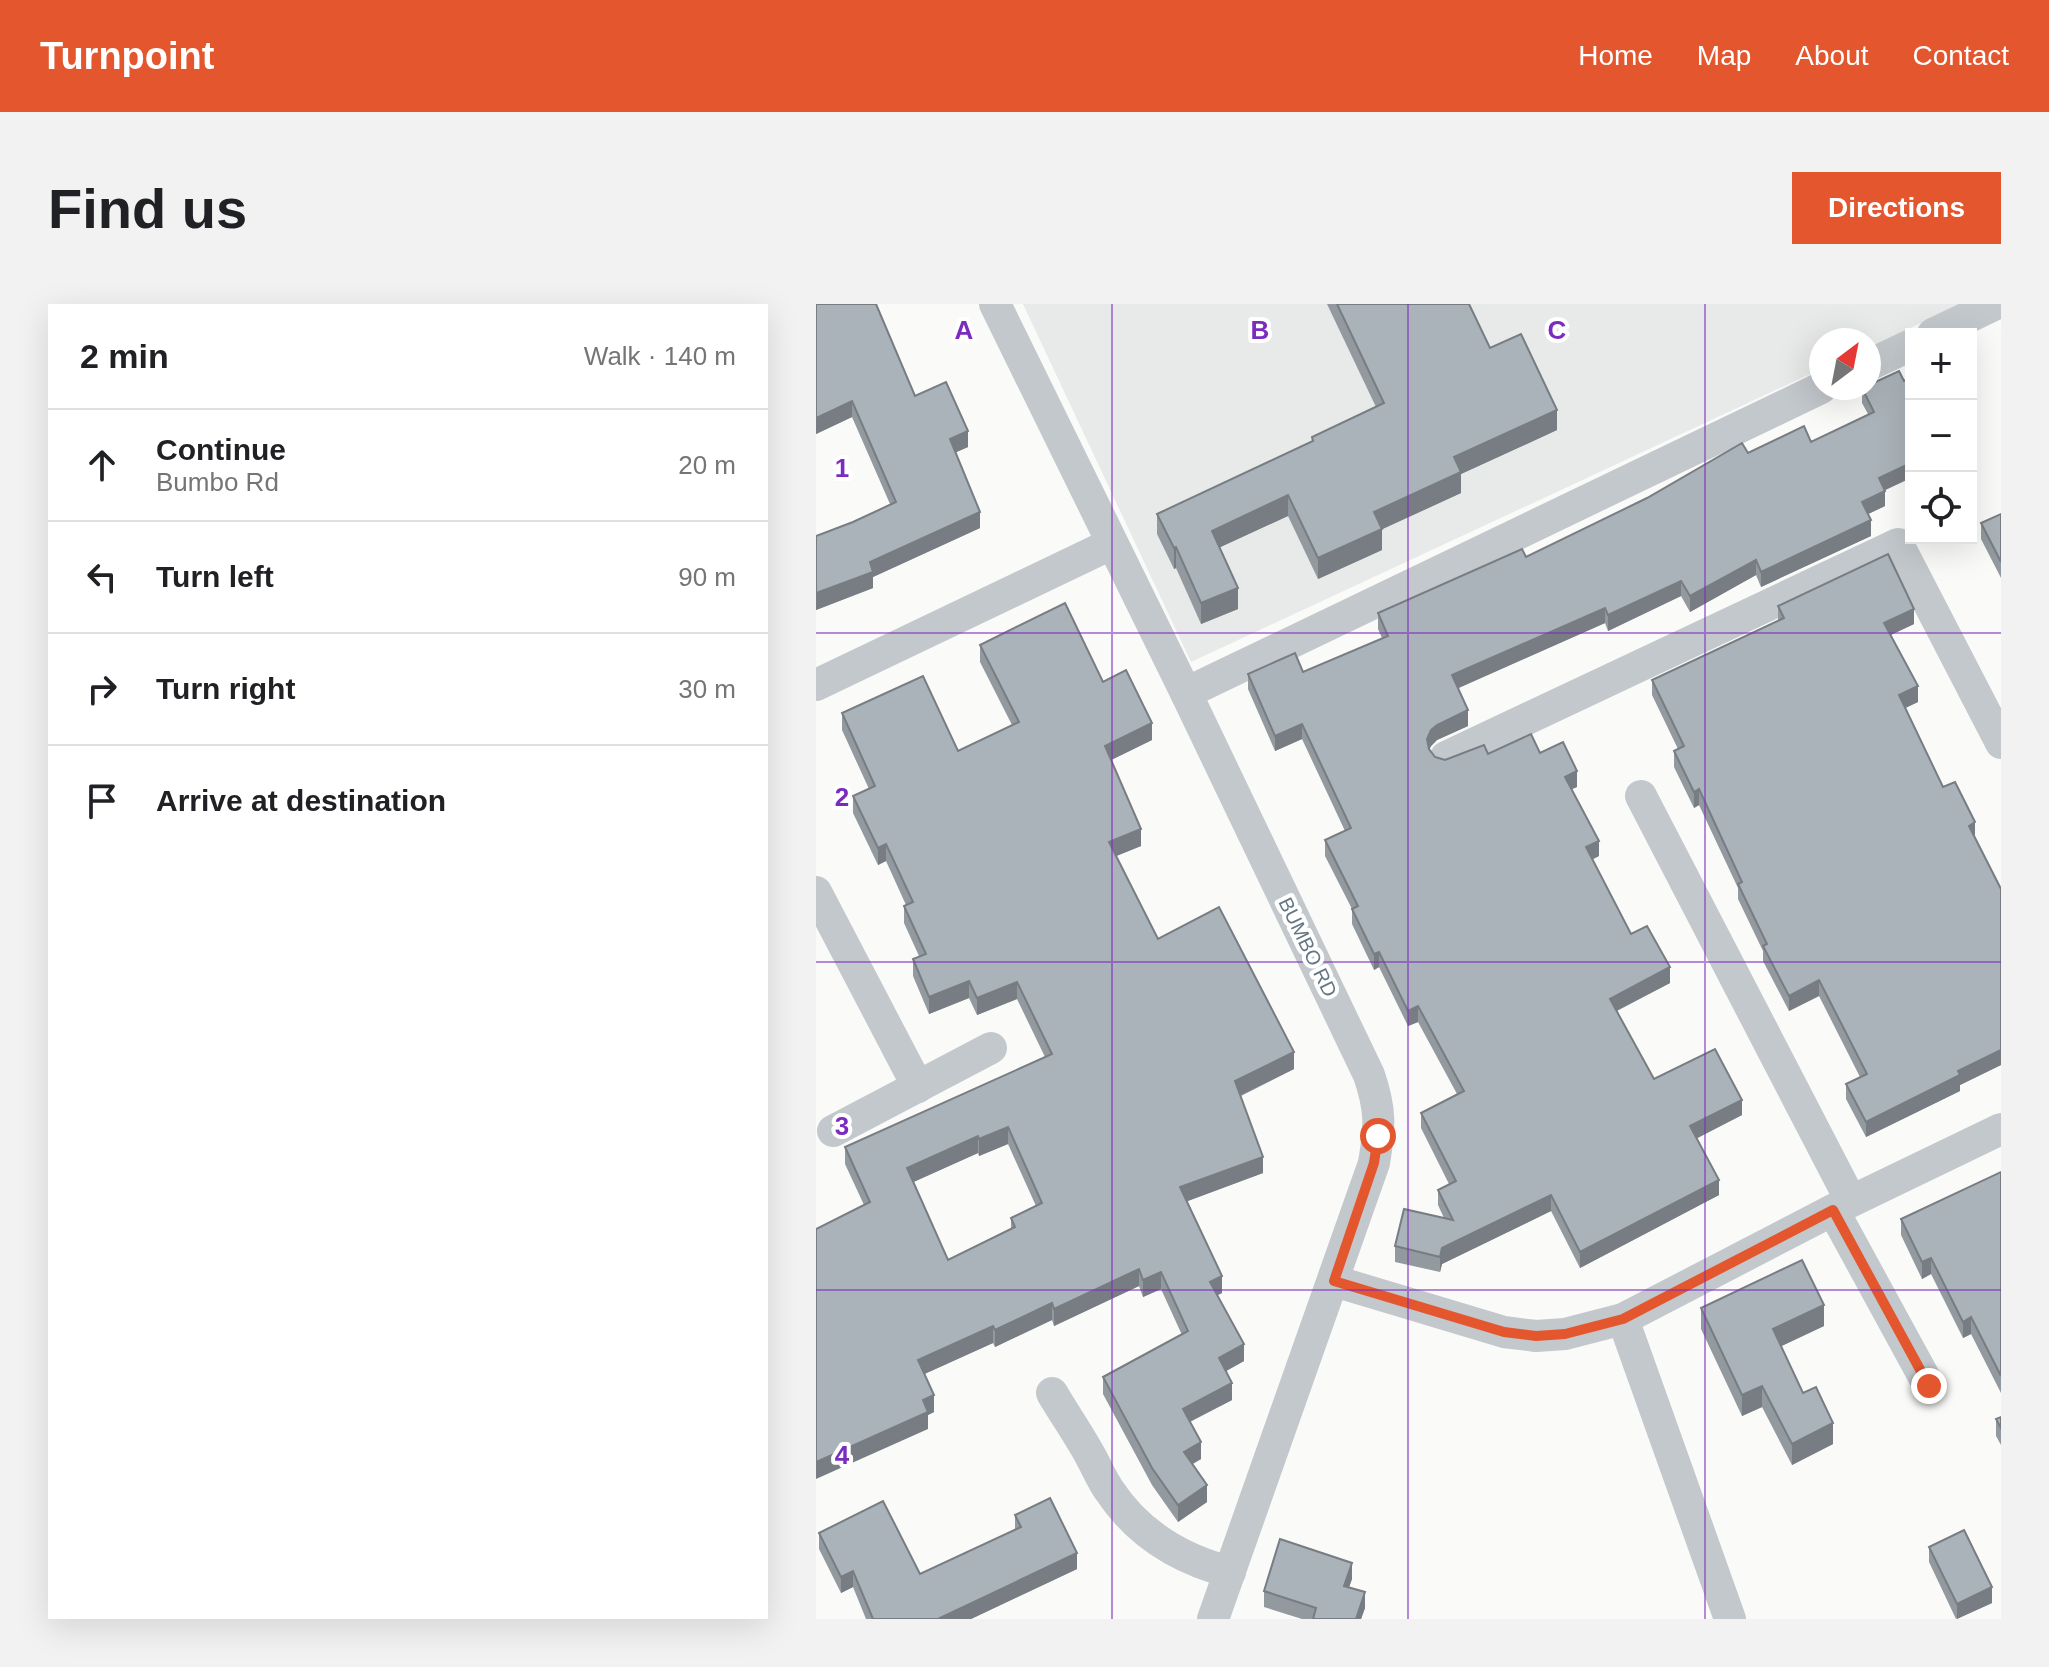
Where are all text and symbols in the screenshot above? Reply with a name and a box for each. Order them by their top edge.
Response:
text: Turnpoint [40,35,214,77]
text: Home [1578,40,1653,71]
text: Map [1697,40,1751,71]
text: About [1795,40,1869,71]
text: Contact [1913,40,2009,71]
button: Directions [1792,172,2001,244]
text: Find us [48,177,247,240]
text: A [955,315,974,345]
text: B [1251,315,1269,345]
text: C [1548,315,1567,345]
north arrow [1809,328,1881,400]
map controls [1905,328,1977,544]
button: + [1905,328,1977,400]
text: 2 min [80,337,169,375]
text: Walk · 140 m [584,341,736,371]
button: − [1905,400,1977,472]
text: Continue [156,433,286,466]
icon: ahead [80,443,124,487]
text: 20 m [678,450,736,480]
text: 1 [835,453,849,483]
text: Bumbo Rd [156,467,279,497]
button: locate [1905,472,1977,544]
icon: left [80,555,124,599]
text: Turn left [156,560,274,593]
text: 90 m [678,562,736,592]
icon: right [80,667,124,711]
text: Turn right [156,672,295,705]
text: 30 m [678,674,736,704]
icon: arrive [80,779,124,823]
text: 2 [835,782,849,812]
text: Arrive at destination [156,784,446,817]
street label: BUMBO RD [1274,894,1342,1000]
text: 3 [835,1111,849,1141]
route start [1360,1118,1396,1154]
route end [1911,1368,1947,1404]
text: 4 [835,1440,850,1470]

